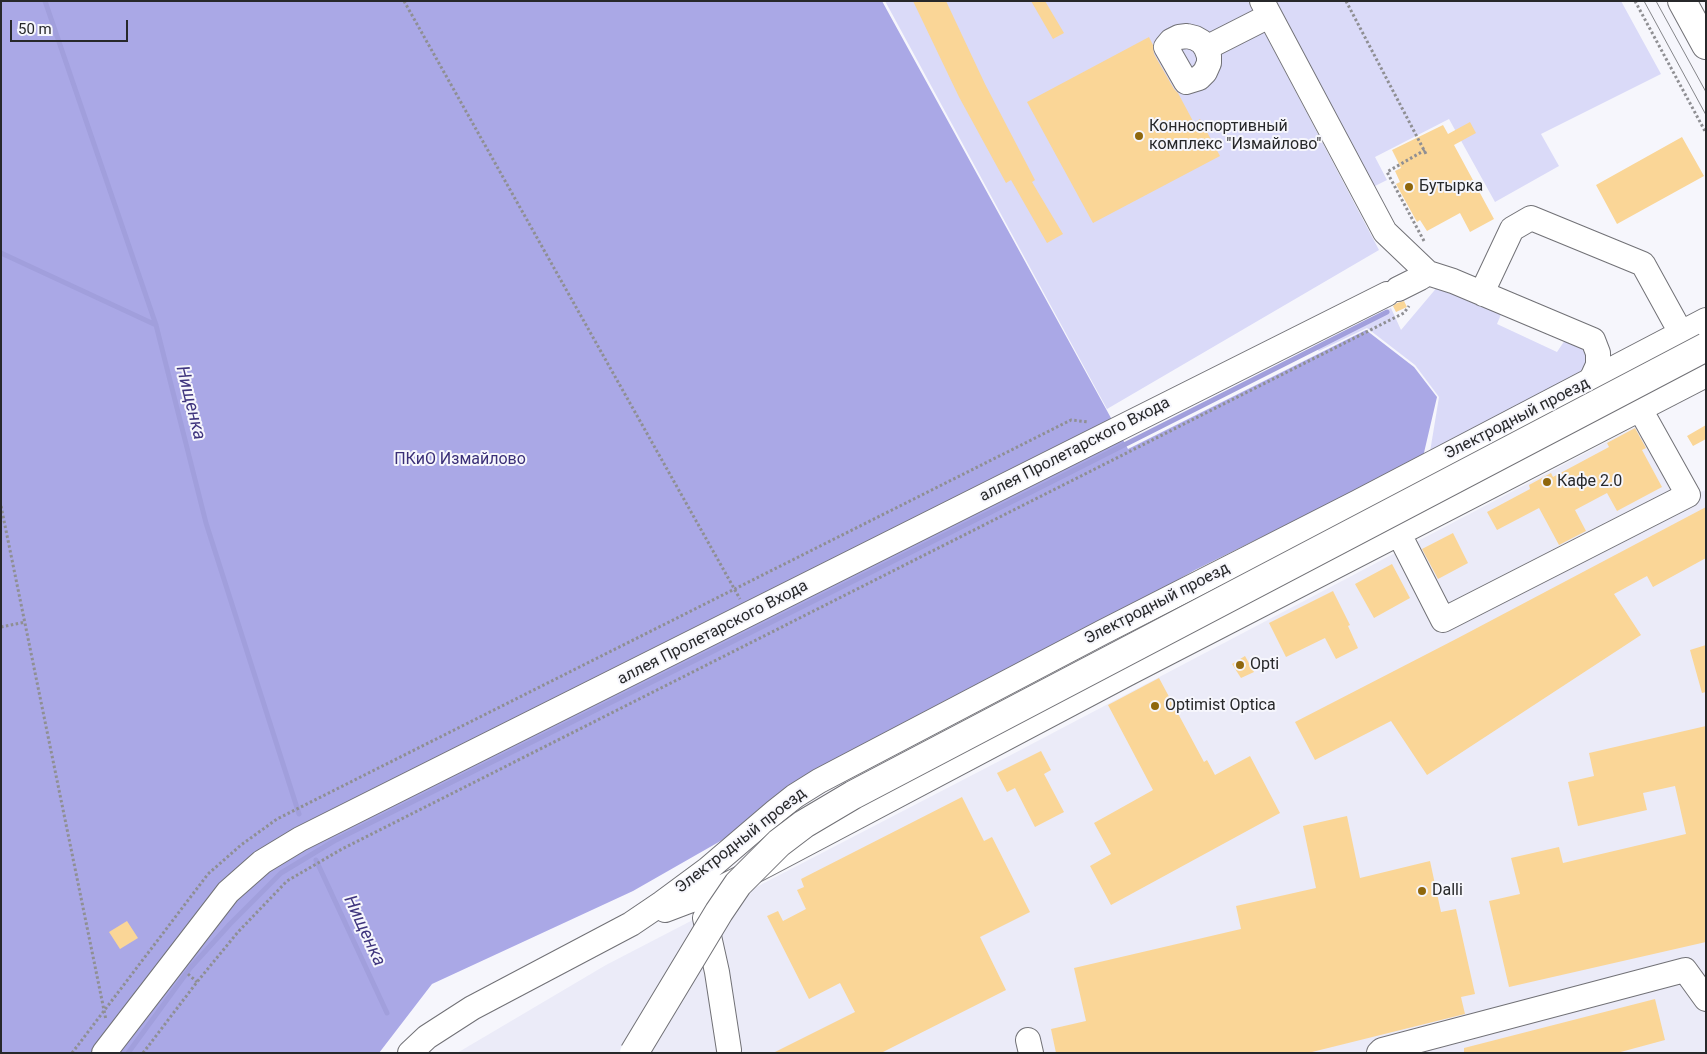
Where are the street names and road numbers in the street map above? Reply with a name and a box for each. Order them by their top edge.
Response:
street label: Электродный проезд [1441,374,1593,464]
street label: аллея Пролетарского Входа [977,394,1173,506]
street label: Электродный проезд [1081,559,1233,649]
street label: аллея Пролетарского Входа [615,577,811,689]
street label: Электродный проезд [672,784,810,898]

